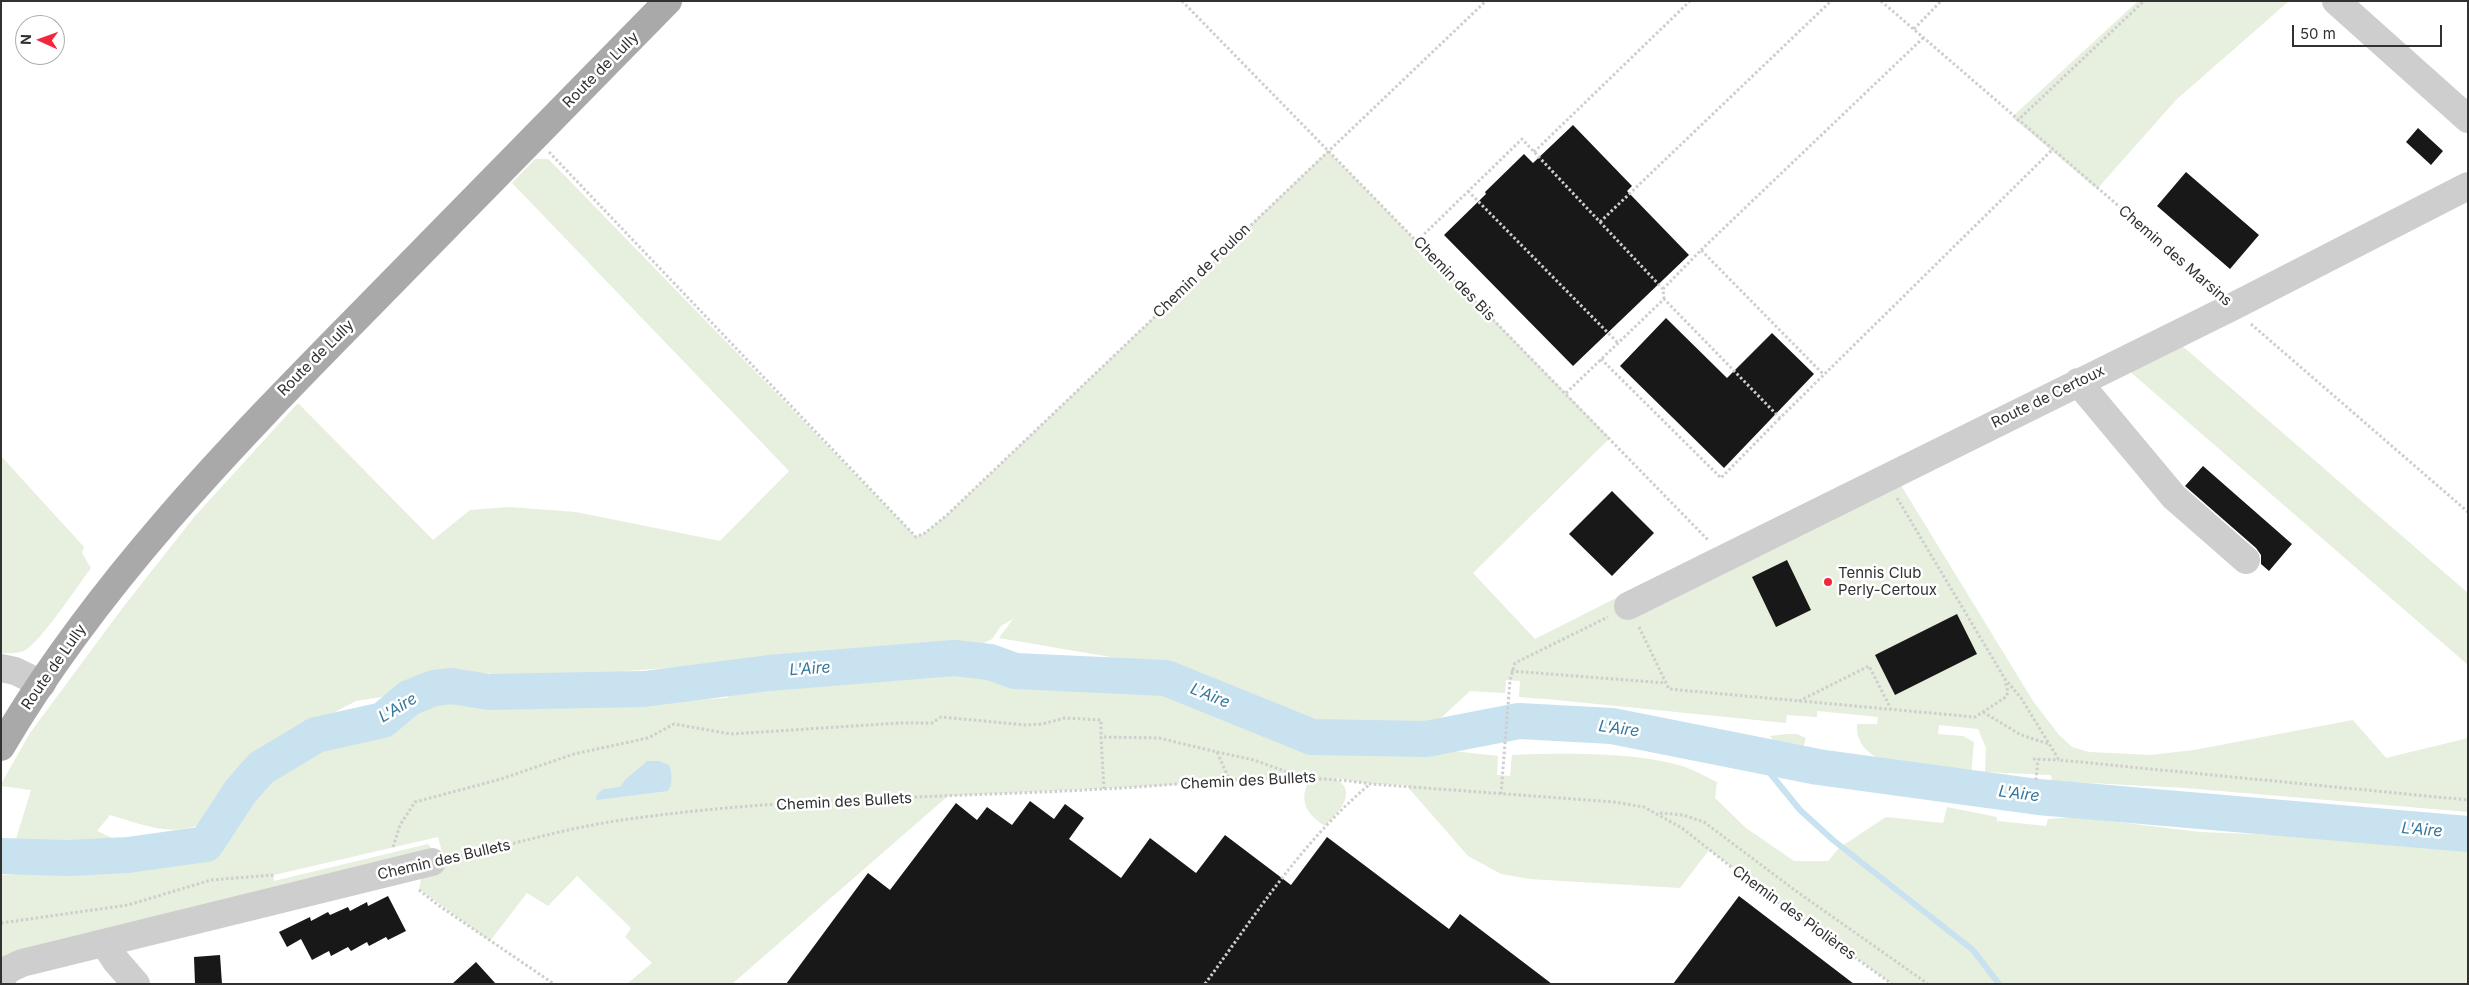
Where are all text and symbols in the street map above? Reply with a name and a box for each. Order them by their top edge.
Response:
north arrow [15,15,65,65]
scale bar [2294,15,2444,47]
text: 50 m [2300,24,2336,43]
street label: Route de Lully [559,28,643,112]
text: N [17,34,34,45]
street label: Chemin des Marsins [2115,202,2235,310]
street label: Chemin de Foulon [1150,220,1254,322]
street label: Chemin des Bis [1409,233,1499,325]
street label: Route de Lully [274,316,358,400]
street label: Route de Certoux [1989,362,2107,432]
place label: Tennis Club Perly-Certoux [1838,564,1937,599]
marker: Tennis Club Perly-Certoux [1822,576,1834,588]
street label: Route de Lully [18,621,90,713]
water label: L'Aire [789,658,831,680]
water label: L'Aire [1187,679,1233,713]
water label: L'Aire [375,689,421,727]
water label: L'Aire [1597,717,1641,741]
street label: Chemin des Bullets [1180,768,1316,794]
water label: L'Aire [1997,782,2041,806]
street label: Chemin des Bullets [776,789,912,815]
water label: L'Aire [2401,819,2443,841]
street label: Chemin des Bullets [376,836,512,884]
street label: Chemin des Piolières [1729,862,1859,964]

